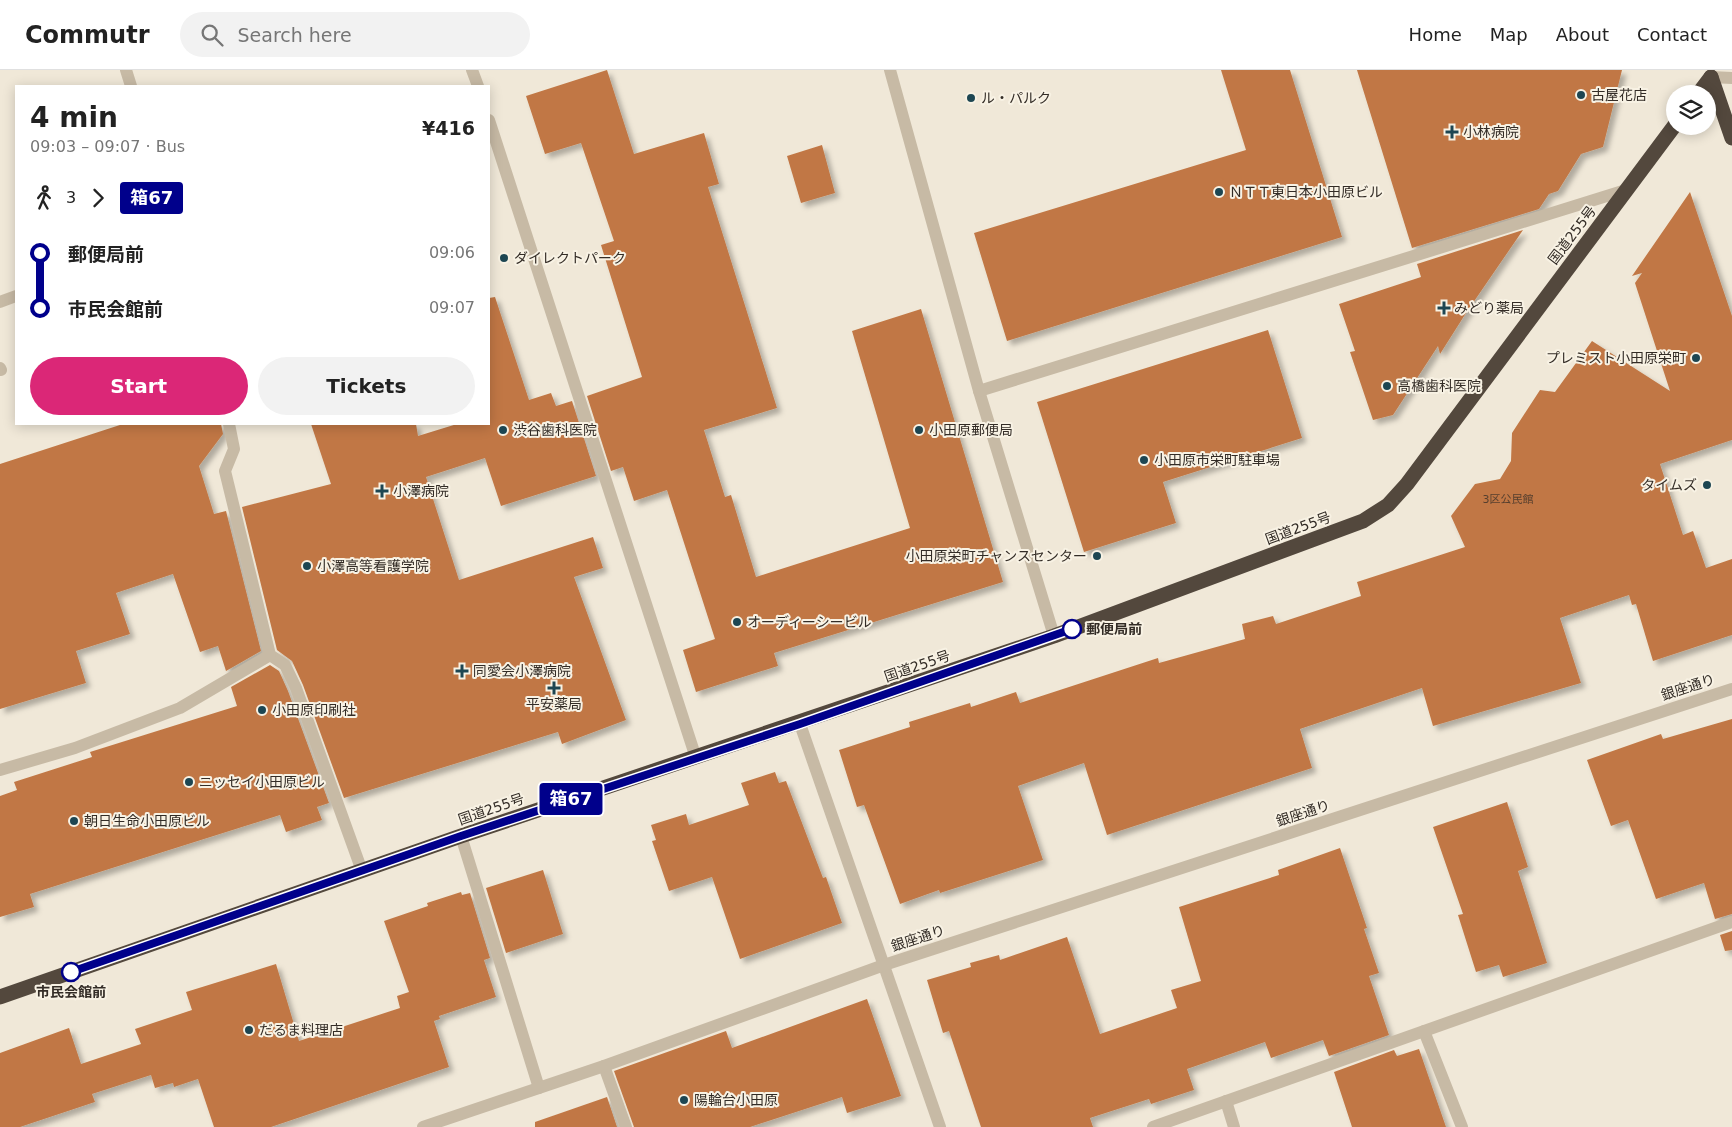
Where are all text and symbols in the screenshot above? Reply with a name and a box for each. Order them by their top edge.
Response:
search box [180,12,530,57]
text: Commutr [25,21,150,49]
icon: search [198,21,226,49]
text: Search here [238,24,352,46]
text: Home [1409,24,1462,45]
text: Map [1490,24,1528,45]
text: About [1556,24,1609,45]
text: Contact [1637,24,1707,45]
map controls [1666,85,1716,135]
button: layers [1666,85,1716,135]
place label: 古屋花店 [1591,87,1647,103]
marker: 古屋花店 [1575,89,1587,101]
place label: ル・パルク [981,90,1051,106]
marker: ル・パルク [965,92,977,104]
text: 4 min [30,101,118,134]
text: ¥416 [422,117,475,139]
place label: 小林病院 [1463,124,1519,140]
marker: 小林病院 [1445,125,1459,139]
text: 09:03 – 09:07 · Bus [30,137,185,156]
icon: walk [30,184,58,212]
icon: forward [84,184,112,212]
place label: ＮＴＴ東日本小田原ビル [1229,184,1383,200]
marker: ＮＴＴ東日本小田原ビル [1213,186,1225,198]
text: 箱67 [130,187,173,208]
text: 3 [66,188,76,207]
street label: 国道255号 [1545,203,1599,267]
text: 郵便局前 [68,243,144,265]
text: 09:06 [429,243,475,262]
place label: ダイレクトパーク [514,250,626,266]
marker: ダイレクトパーク [498,252,510,264]
text: 市民会館前 [68,298,163,320]
text: 09:07 [429,298,475,317]
place label: みどり薬局 [1454,300,1524,316]
marker: みどり薬局 [1438,302,1450,314]
place label: プレミスト小田原栄町 [1546,350,1686,366]
marker: プレミスト小田原栄町 [1690,352,1702,364]
button: Start [30,357,248,415]
button: Tickets [258,357,475,415]
place label: 高橋歯科医院 [1397,378,1481,394]
marker: 高橋歯科医院 [1381,380,1393,392]
place label: 渋谷歯科医院 [513,422,597,438]
place label: 小田原郵便局 [929,422,1013,438]
marker: 渋谷歯科医院 [497,424,509,436]
marker: 小田原郵便局 [913,424,925,436]
place label: 小田原市栄町駐車場 [1154,452,1280,468]
marker: 小田原市栄町駐車場 [1138,454,1150,466]
place label: タイムズ [1641,477,1697,493]
marker: タイムズ [1701,479,1713,491]
place label: 小澤病院 [393,483,449,499]
marker: 小澤病院 [375,484,389,498]
house number: 3区公民館 [1483,493,1534,506]
street label: 国道255号 [1263,509,1333,547]
place label: 小田原栄町チャンスセンター [905,548,1087,564]
marker: 小田原栄町チャンスセンター [1091,550,1103,562]
place label: 小澤高等看護学院 [317,558,429,574]
marker: 小澤高等看護学院 [301,560,313,572]
place label: オーディーシービル [747,614,872,630]
marker: オーディーシービル [731,616,743,628]
marker: 郵便局前 [1062,619,1082,639]
place label: 郵便局前 [1086,621,1142,637]
street label: 国道255号 [882,647,952,685]
place label: 同愛会小澤病院 [473,663,571,679]
marker: 同愛会小澤病院 [455,664,469,678]
street label: 銀座通り [1659,671,1717,703]
marker: 平安薬局 [548,682,560,694]
place label: 平安薬局 [526,696,582,712]
place label: 小田原印刷社 [272,702,356,718]
marker: 小田原印刷社 [256,704,268,716]
place label: ニッセイ小田原ビル [199,774,325,790]
marker: ニッセイ小田原ビル [183,776,195,788]
line badge: 箱67 [542,783,600,815]
text: 箱67 [549,788,593,809]
street label: 国道255号 [456,790,526,828]
street label: 銀座通り [1274,797,1332,829]
place label: 朝日生命小田原ビル [84,813,210,829]
marker: 朝日生命小田原ビル [68,815,80,827]
street label: 銀座通り [889,922,947,954]
marker: 市民会館前 [61,962,81,982]
place label: 市民会館前 [36,984,106,1000]
place label: だるま料理店 [259,1022,343,1038]
marker: だるま料理店 [243,1024,255,1036]
place label: 陽輪台小田原 [694,1092,778,1108]
marker: 陽輪台小田原 [678,1094,690,1106]

